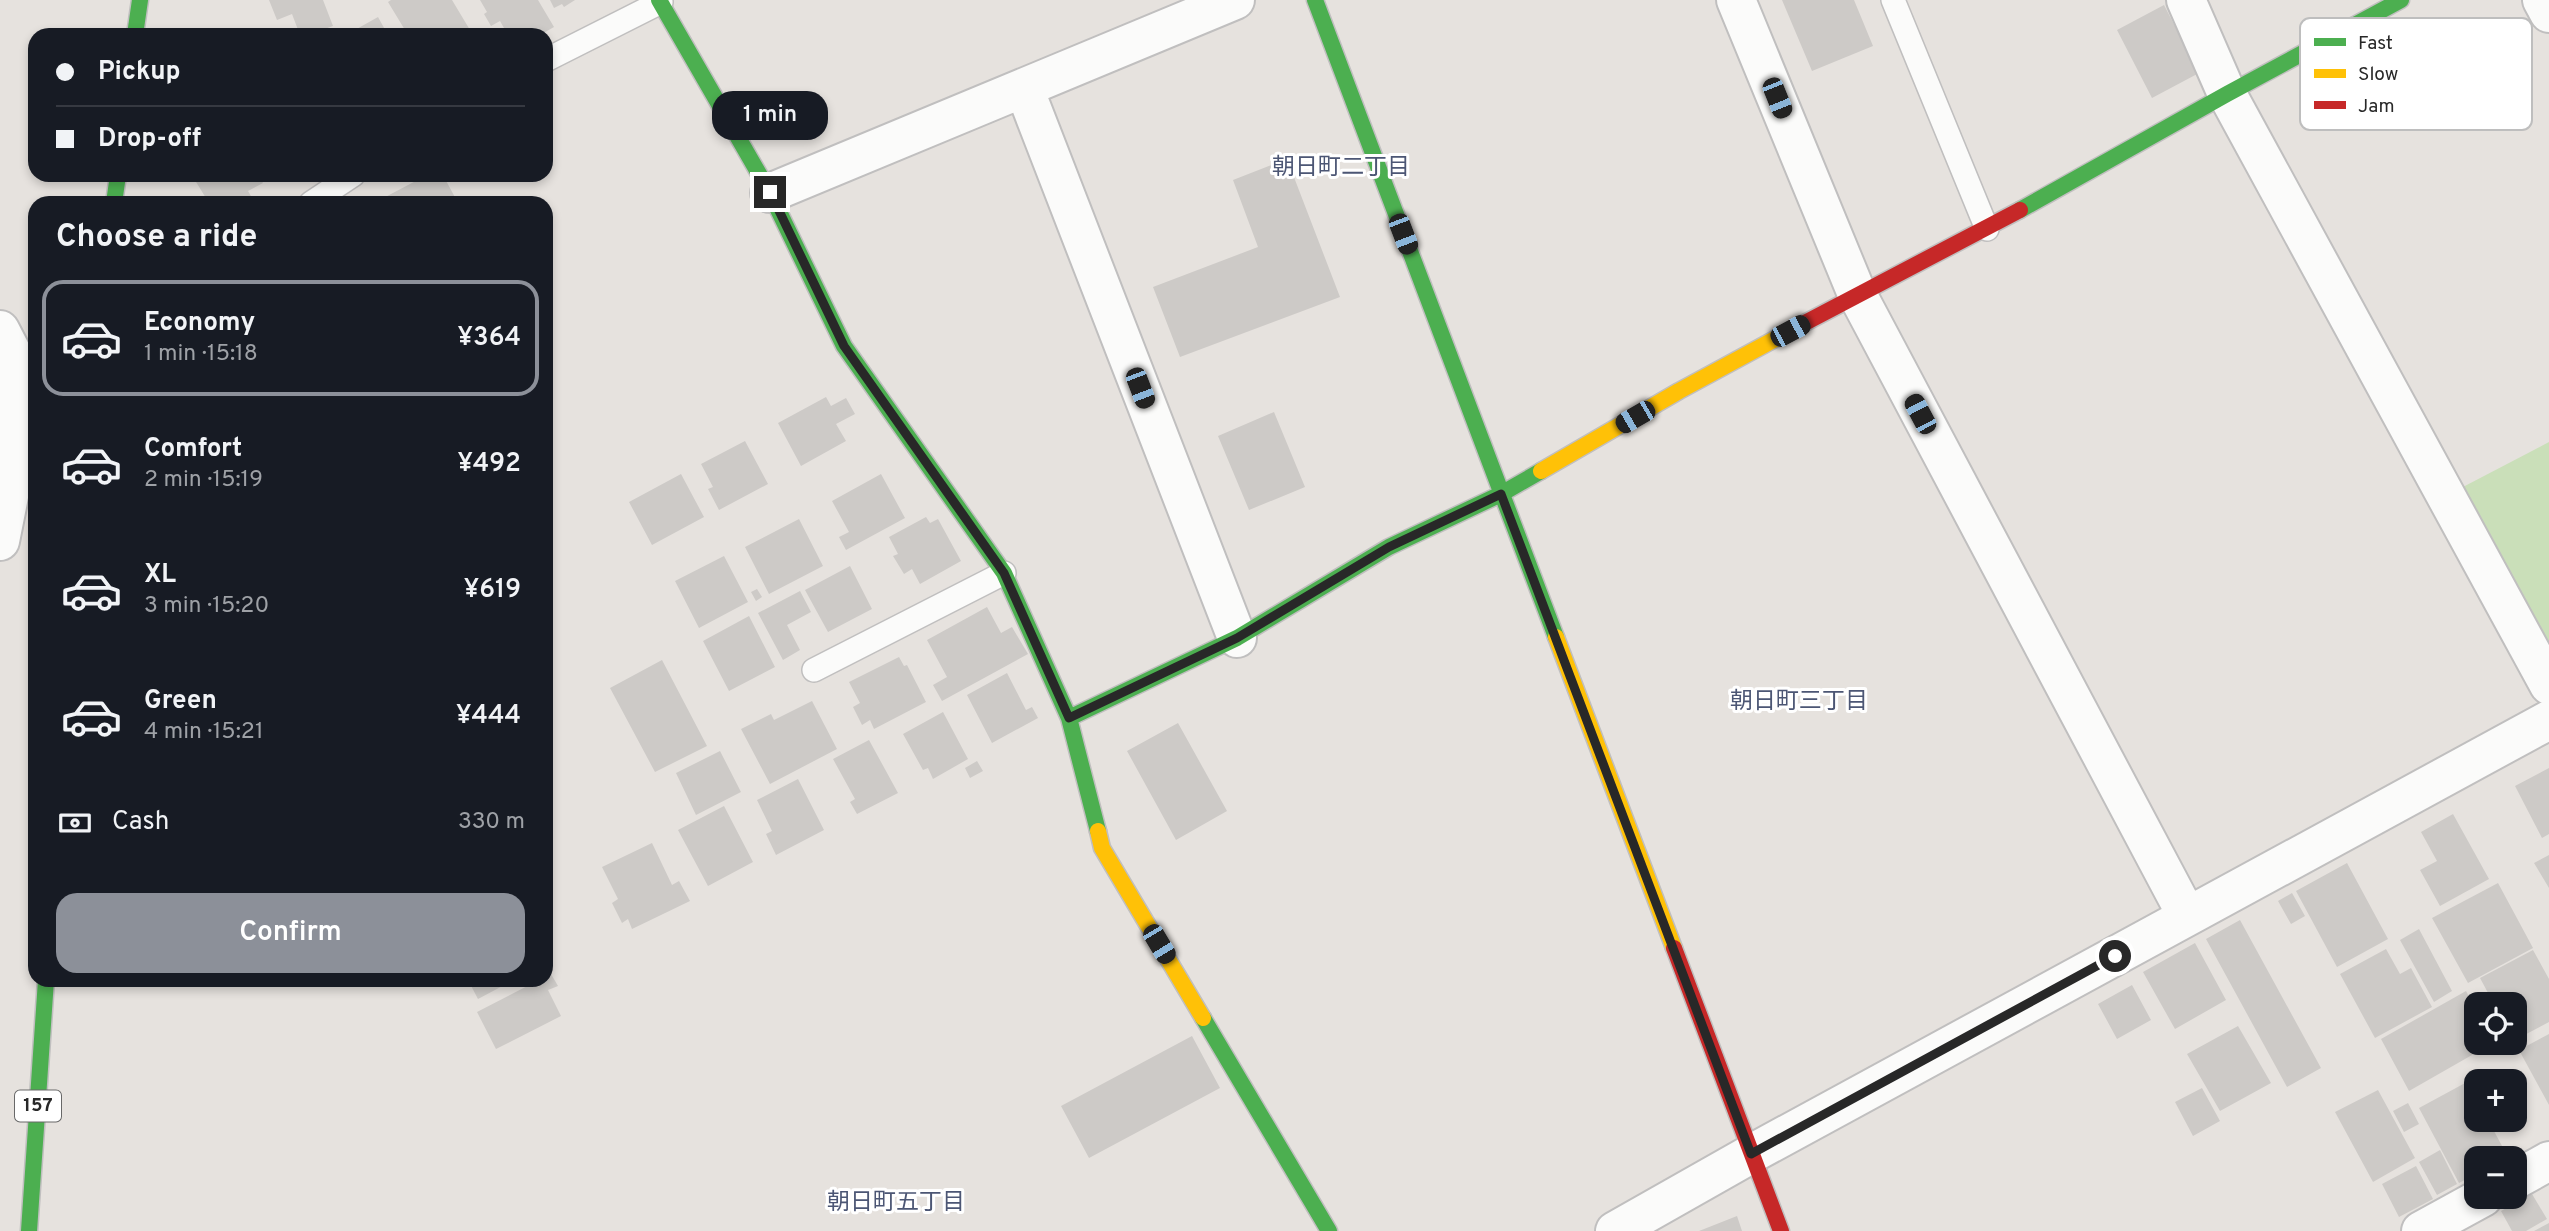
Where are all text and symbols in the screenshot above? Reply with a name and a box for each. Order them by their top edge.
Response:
legend [2300,18,2532,130]
text: Fast [2358,32,2393,56]
text: Pickup [98,56,181,89]
text: Slow [2358,63,2398,87]
car [1760,75,1795,121]
callout: 1 min [712,90,828,140]
text: Jam [2358,95,2395,119]
text: 1 min [743,101,797,130]
text: Drop-off [98,123,201,156]
district label: 朝日町二丁目 [1272,154,1410,183]
route end [754,176,786,208]
car [1386,211,1421,257]
text: Choose a ride [56,218,257,258]
icon: car [60,307,123,370]
text: Economy [144,307,255,340]
car [1767,312,1814,350]
text: ¥364 [458,322,521,355]
text: 1 min · 15:18 [144,340,258,369]
car [1123,365,1158,411]
car [1901,391,1940,437]
car [1612,397,1659,437]
icon: car [60,433,123,496]
text: Comfort [144,433,242,466]
text: ¥492 [457,448,521,481]
text: 2 min · 15:19 [144,466,263,495]
icon: car [60,559,123,622]
text: XL [144,559,176,592]
text: ¥619 [464,574,521,607]
text: 3 min · 15:20 [144,592,269,621]
icon: car [60,685,123,748]
text: Green [144,685,217,718]
district label: 朝日町三丁目 [1730,688,1868,717]
text: ¥444 [456,700,521,733]
text: 4 min · 15:21 [144,718,263,747]
icon: cash [56,804,94,842]
text: Cash [112,806,169,839]
text: 330 m [458,808,525,837]
button: Confirm [56,893,525,973]
car [1140,921,1179,967]
route start [2099,940,2131,972]
map controls [2464,992,2527,1209]
button: locate [2464,992,2527,1055]
button: + [2464,1069,2527,1132]
road number: 157 [15,1090,61,1122]
button: − [2464,1146,2527,1209]
district label: 朝日町五丁目 [827,1189,965,1218]

